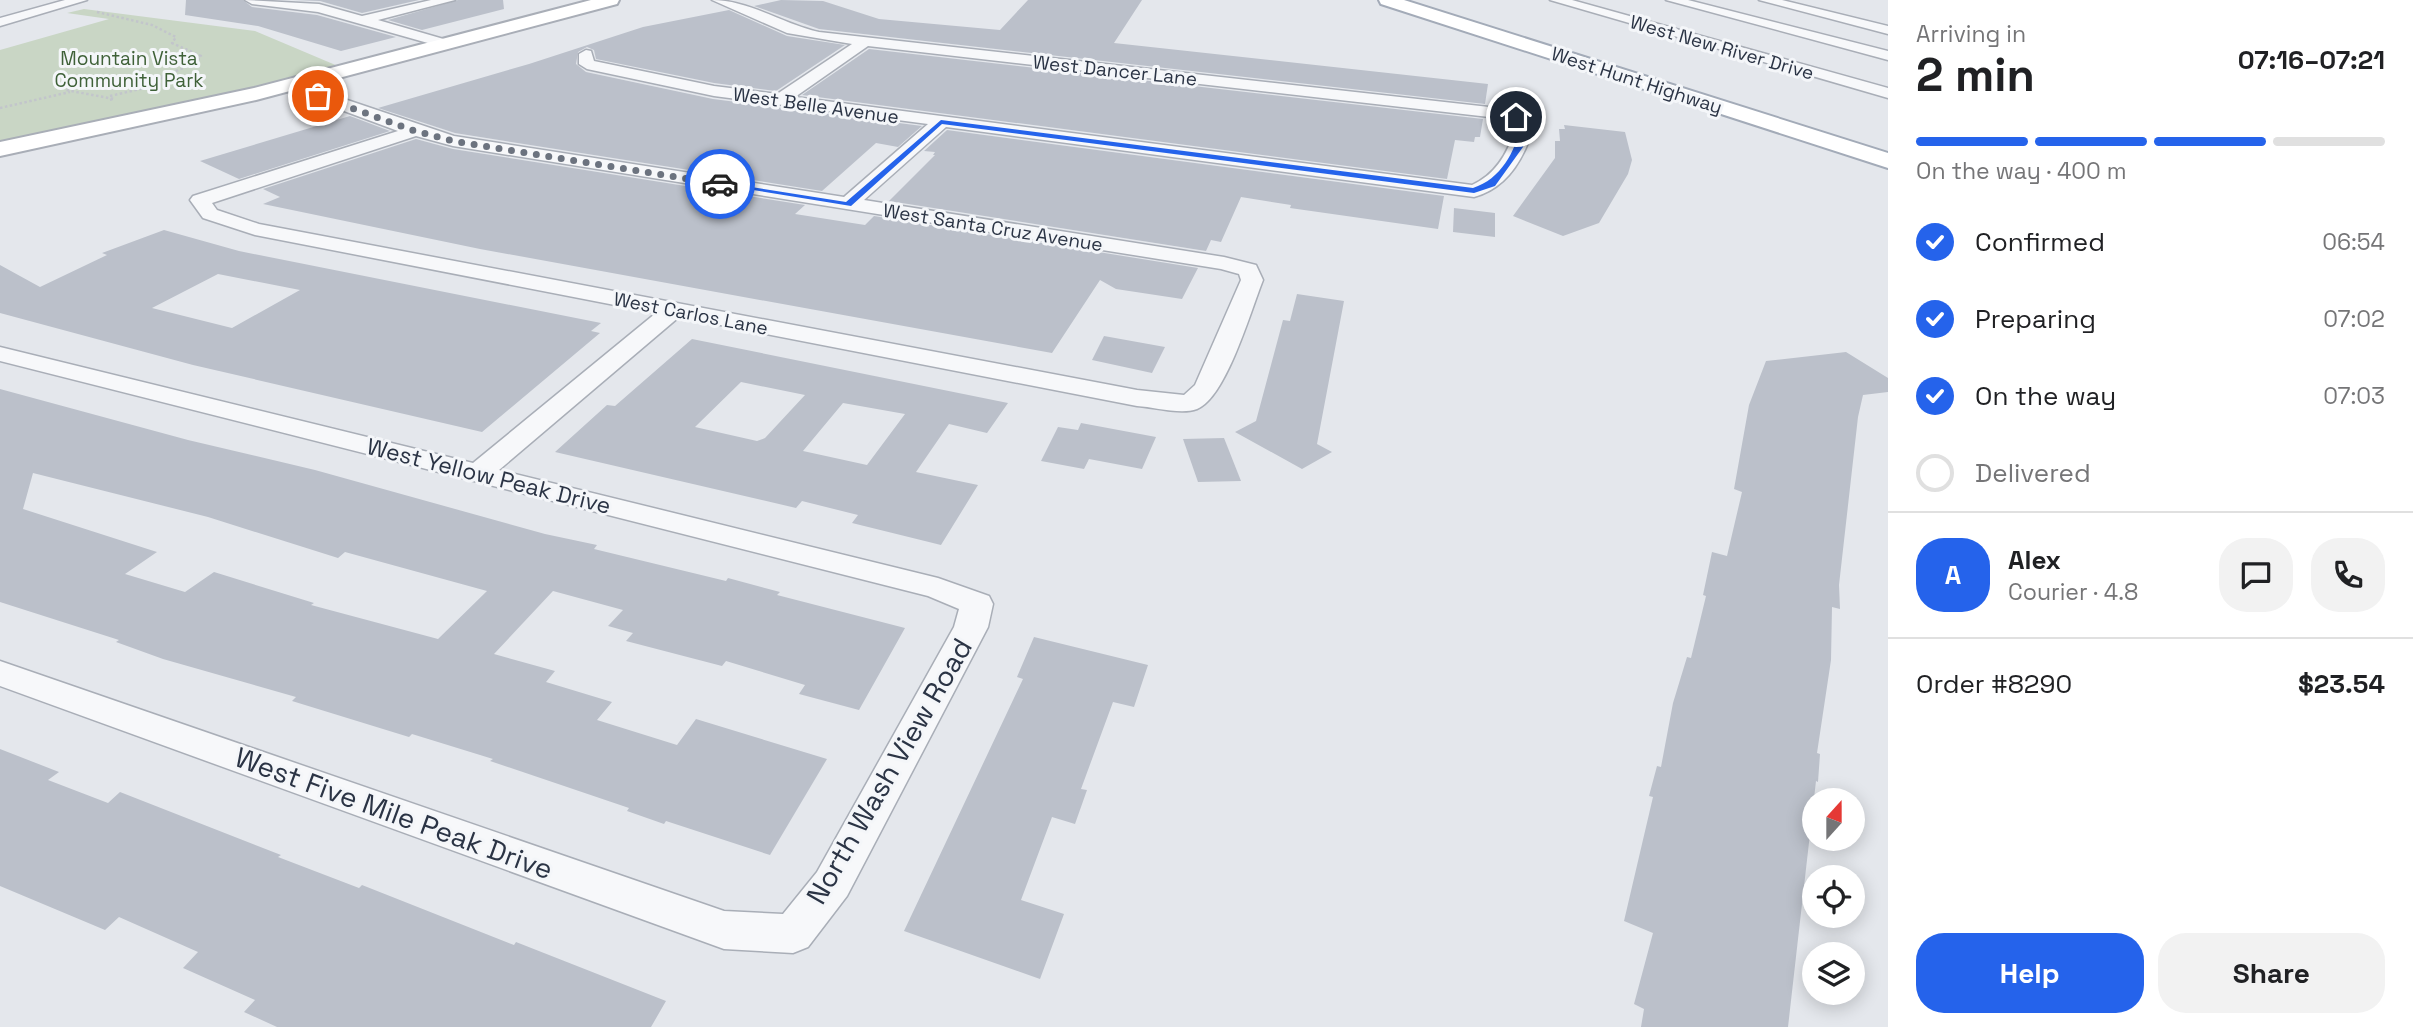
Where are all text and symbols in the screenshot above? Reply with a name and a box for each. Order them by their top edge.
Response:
street label: West New River Drive [1627,9,1817,86]
text: Arriving in [1916,19,2026,49]
street label: West Hunt Highway [1548,41,1726,120]
text: 07:16–07:21 [2238,43,2385,77]
park label: Mountain Vista Community Park [54,46,204,93]
text: 2 min [1916,46,2035,104]
street label: West Dancer Lane [1032,49,1198,92]
pin [288,66,348,126]
icon: bag [299,77,337,115]
street label: West Belle Avenue [731,81,900,130]
pin [1486,87,1546,147]
icon: home [1497,98,1535,136]
courier [685,149,755,219]
text: On the way · 400 m [1916,156,2127,186]
icon: car [701,165,739,203]
street label: West Santa Cruz Avenue [881,198,1105,257]
icon: check [1916,223,1954,261]
text: Confirmed [1975,225,2105,259]
text: 06:54 [2322,227,2385,257]
street label: West Carlos Lane [612,286,770,341]
icon: check [1916,300,1954,338]
text: Preparing [1975,302,2096,336]
text: 07:02 [2323,304,2385,334]
icon: check [1916,377,1954,415]
text: On the way [1975,379,2116,413]
text: 07:03 [2323,381,2385,411]
street label: West Yellow Peak Drive [364,431,614,521]
text: Delivered [1975,456,2091,490]
button: chat [2219,538,2293,612]
button: phone [2311,538,2385,612]
text: Alex [2008,543,2061,577]
text: A [1945,558,1961,592]
text: Courier · 4.8 [2008,577,2138,607]
street label: North Wash View Road [798,632,980,910]
text: Order #8290 [1916,667,2072,701]
text: $23.54 [2298,667,2385,701]
street label: West Five Mile Peak Drive [230,739,558,887]
north arrow [1802,788,1866,850]
map controls [1802,788,1865,1005]
button: locate [1802,865,1865,928]
button: Help [1916,933,2144,1013]
button: Share [2158,933,2385,1013]
button: layers [1802,942,1865,1005]

